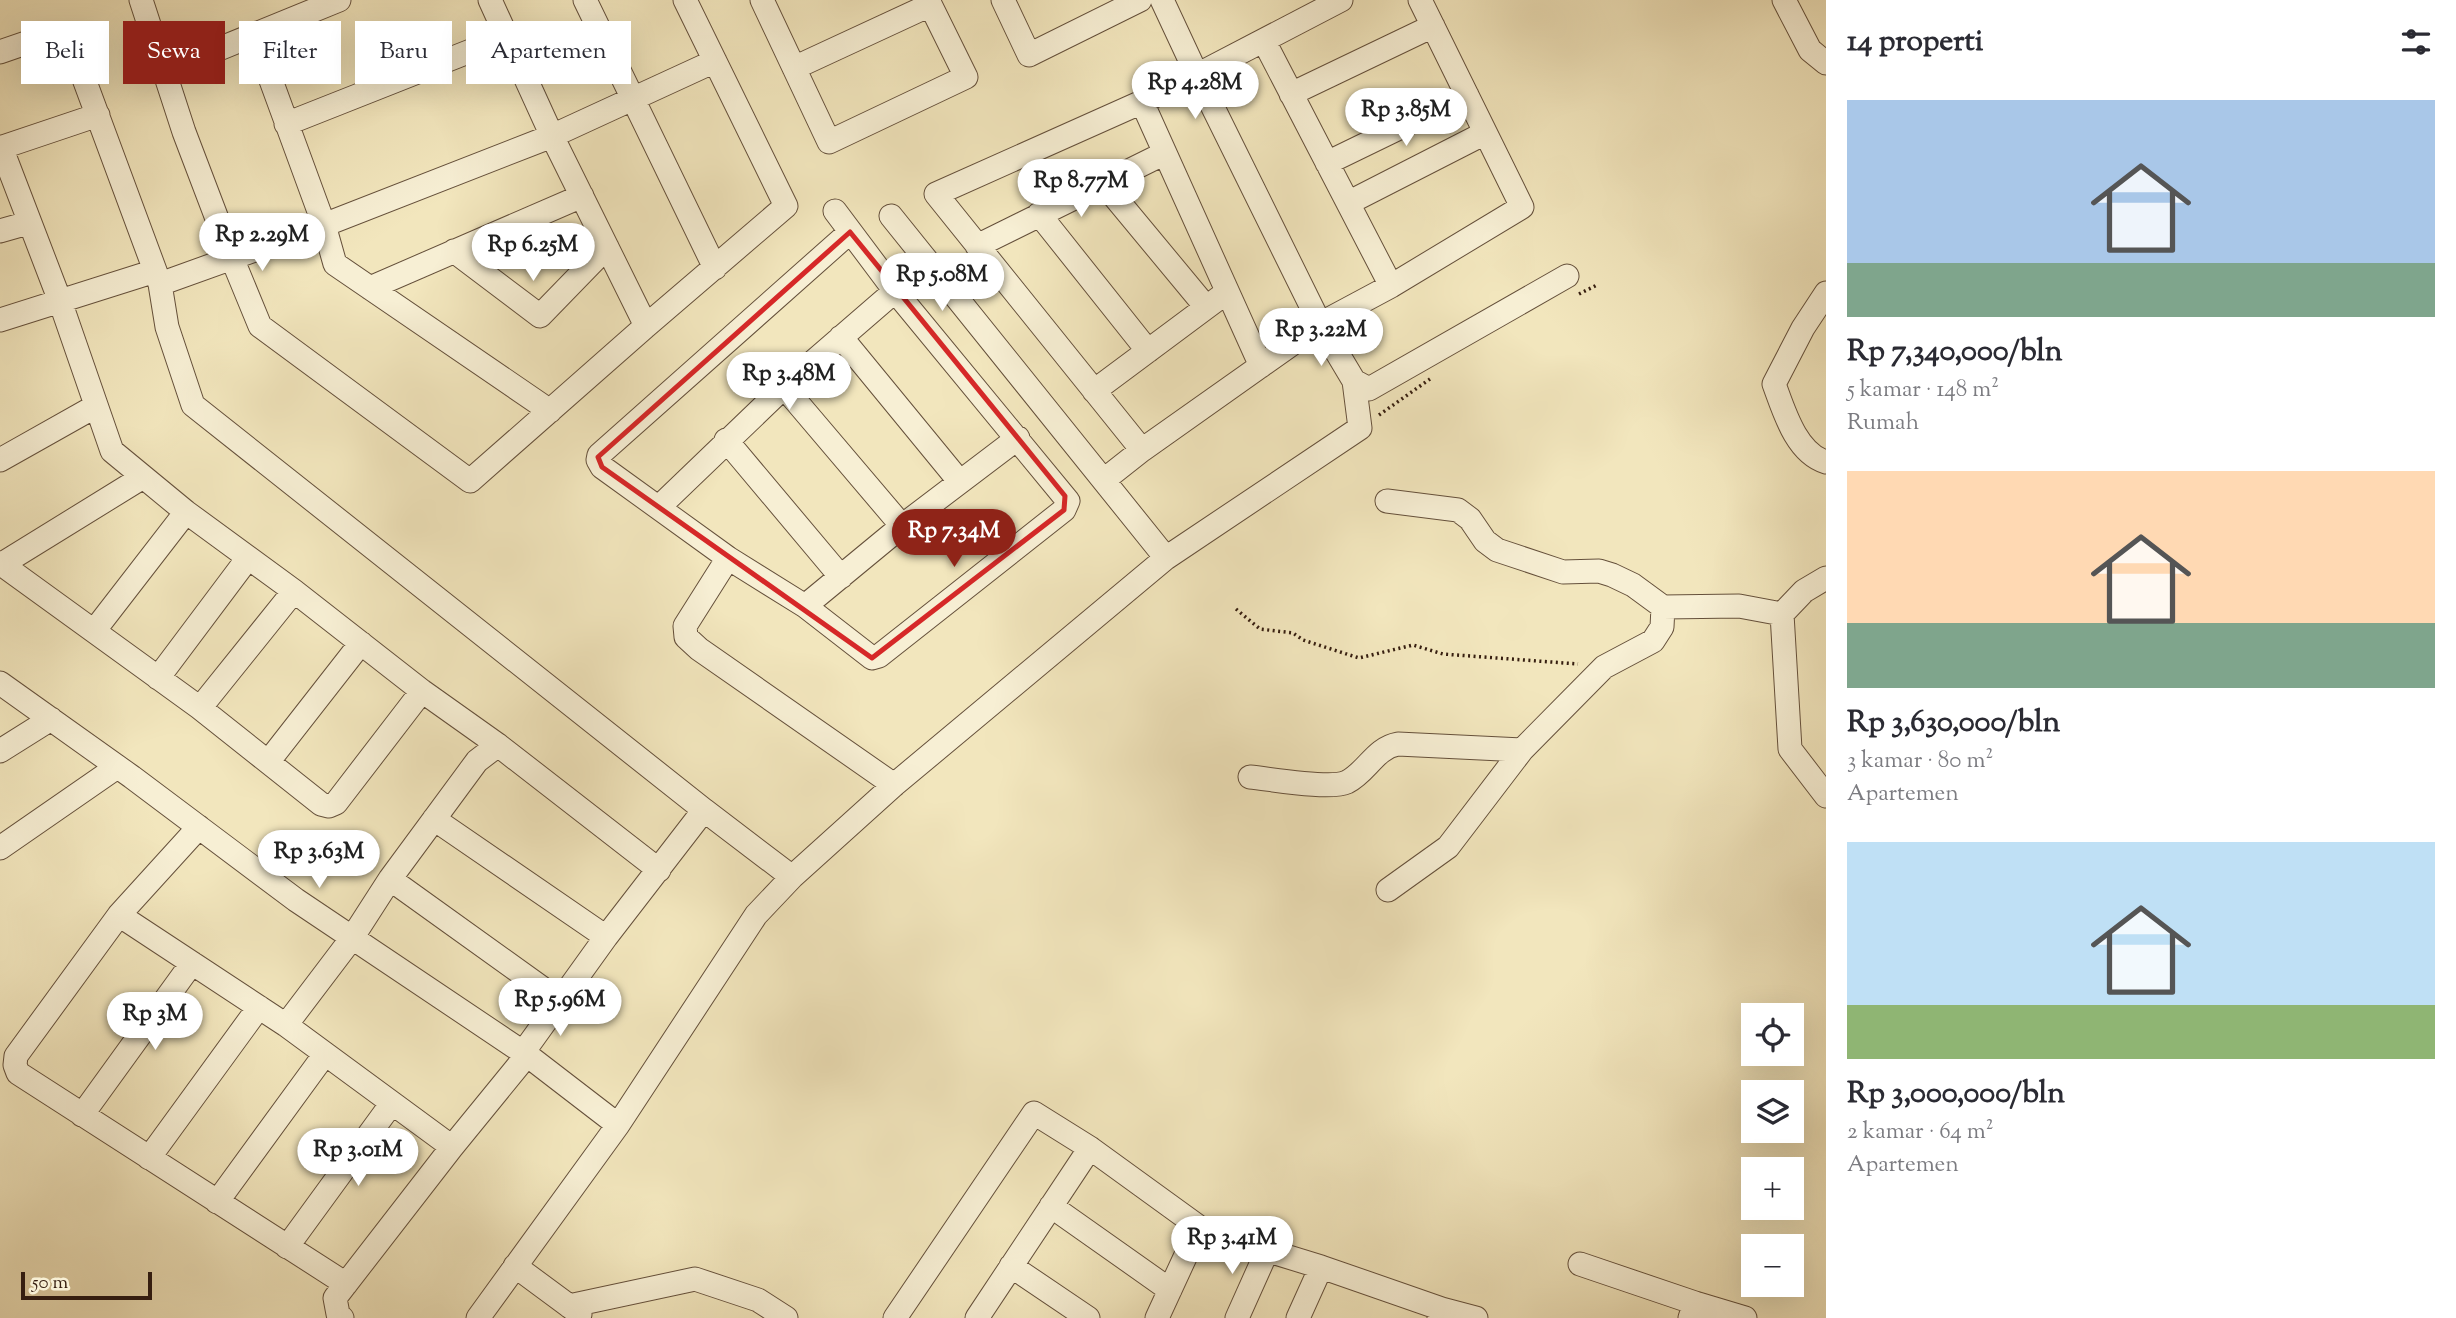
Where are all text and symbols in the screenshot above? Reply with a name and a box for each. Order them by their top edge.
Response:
chip: Beli [21,21,109,84]
chip: Sewa [123,21,225,84]
chip: Filter [239,21,341,84]
chip: Baru [355,21,452,84]
chip: Apartemen [466,21,631,84]
text: 14 properti [1847,21,1983,64]
icon: filters [2397,23,2435,61]
pin: Rp 4.28M [1123,61,1267,121]
text: Rp 4.28M [1148,67,1242,100]
pin: Rp 3.85M [1334,88,1478,148]
text: Rp 3.85M [1361,94,1451,127]
icon: home [2078,145,2204,271]
pin: Rp 8.77M [1009,160,1153,219]
text: Rp 8.77M [1034,165,1128,198]
pin: Rp 2.29M [190,214,334,273]
text: Rp 2.29M [215,219,309,252]
pin: Rp 6.25M [461,224,605,283]
text: Rp 6.25M [488,229,578,262]
pin: Rp 5.08M [870,254,1014,313]
text: Rp 5.08M [896,259,988,292]
pin: Rp 3.22M [1249,308,1393,368]
text: Rp 3.22M [1275,314,1367,347]
text: Rp 7,340,000/bln [1847,331,2063,374]
pin: Rp 3.48M [717,352,861,412]
text: Rp 3.48M [742,358,836,391]
text: 5 kamar · 148 m² [1847,374,1999,407]
text: Rumah [1847,407,1919,440]
pin: Rp 7.34M [882,510,1026,569]
text: Rp 7.34M [908,515,1000,548]
icon: home [2078,516,2204,642]
text: Rp 3,630,000/bln [1847,702,2060,745]
text: 3 kamar · 80 m² [1847,745,1993,778]
text: Apartemen [1847,778,1959,811]
pin: Rp 3.63M [247,830,391,890]
text: Rp 3.63M [274,836,364,869]
icon: home [2078,887,2204,1013]
pin: Rp 5.96M [488,978,632,1038]
text: Rp 5.96M [515,984,605,1017]
pin: Rp 3M [106,992,204,1052]
text: Rp 3M [123,998,187,1031]
map controls [1741,1003,1804,1297]
button: locate [1741,1003,1804,1066]
text: Rp 3,000,000/bln [1847,1073,2065,1116]
button: layers [1741,1080,1804,1143]
text: 2 kamar · 64 m² [1847,1116,1994,1149]
pin: Rp 3.01M [286,1128,430,1188]
text: Rp 3.01M [313,1134,403,1167]
text: Apartemen [1847,1149,1959,1182]
button: + [1741,1157,1804,1220]
pin: Rp 3.41M [1160,1216,1304,1276]
text: Rp 3.41M [1187,1222,1277,1255]
button: − [1741,1234,1804,1297]
scale bar [21,1269,152,1301]
text: 50 m [32,1270,68,1297]

